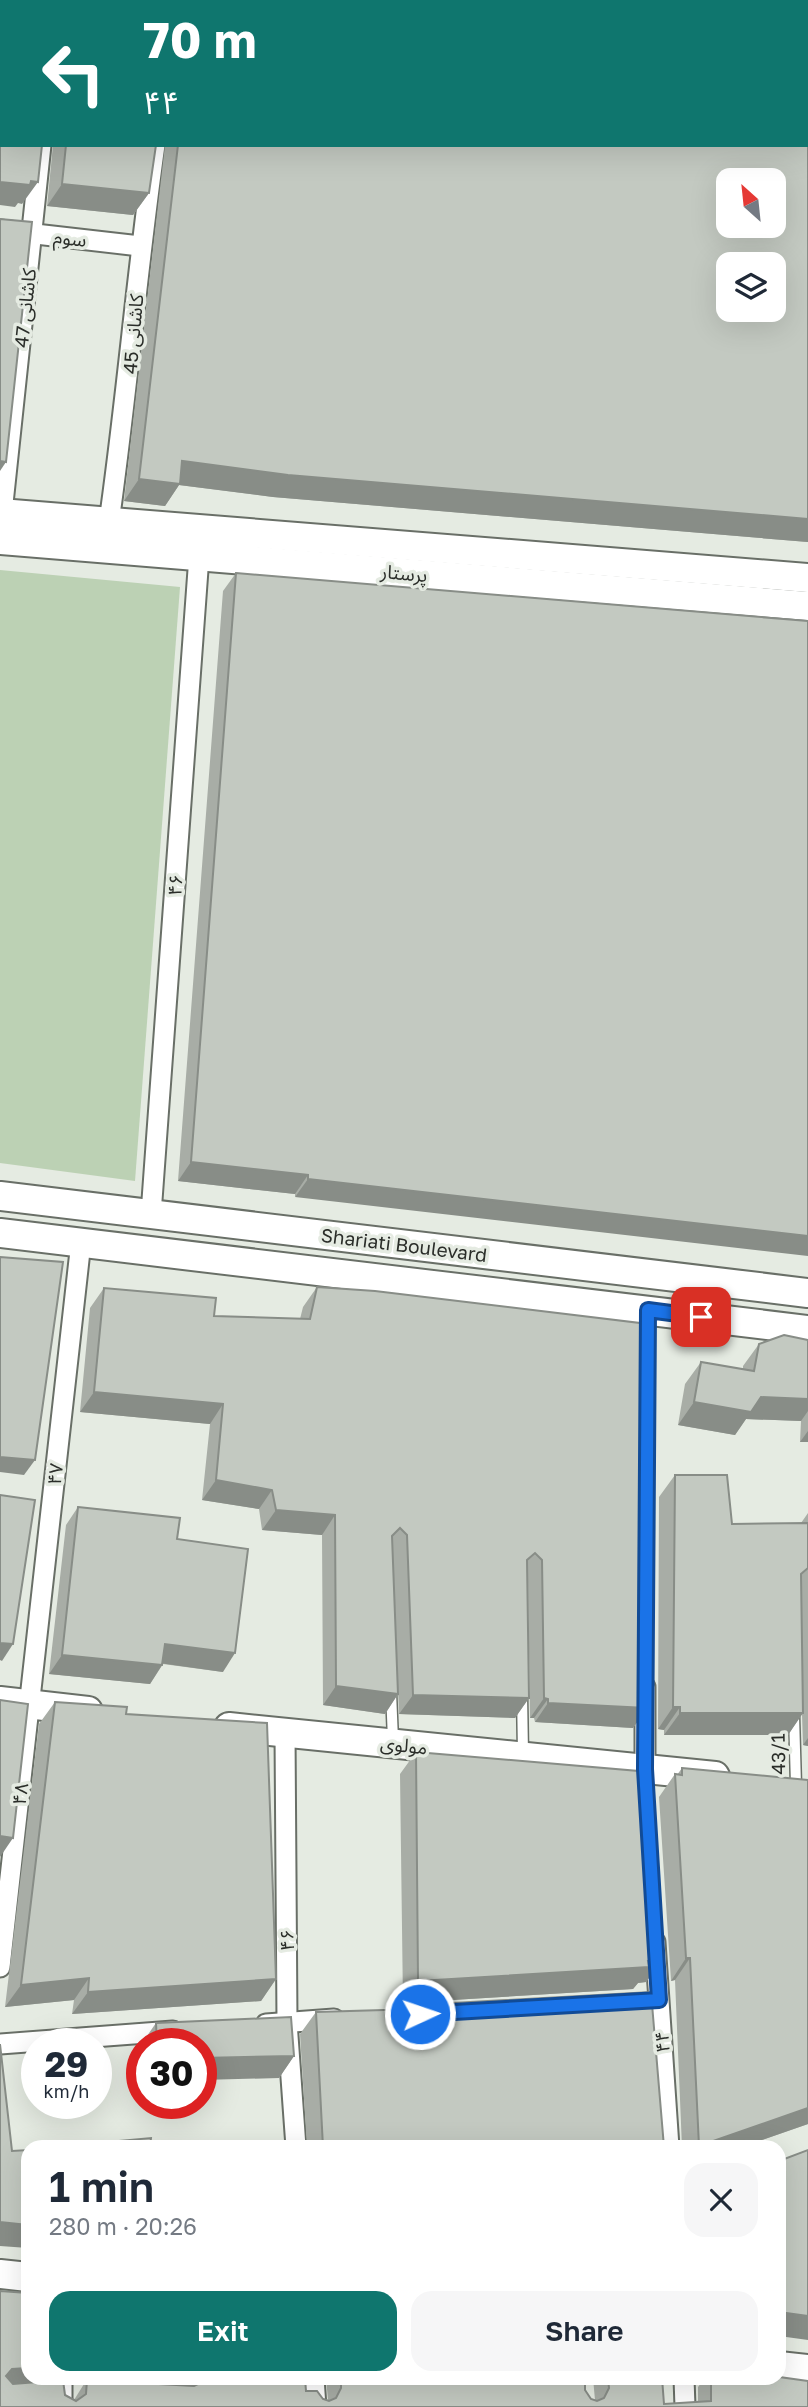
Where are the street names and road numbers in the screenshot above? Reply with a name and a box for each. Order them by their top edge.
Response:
street label: سوم [52,224,88,255]
street label: کاشانی 47 [9,266,41,349]
street label: کاشانی 45 [118,292,149,375]
street label: پرستار [378,559,429,588]
street label: ۴۶ [162,873,187,897]
street label: Shariati Boulevard [320,1223,488,1266]
street label: ۴۷ [42,1462,67,1486]
street label: مولوی [379,1731,429,1759]
street label: 43/1 [766,1733,789,1775]
street label: ۴۸ [7,1782,32,1806]
street label: ۴۶ [275,1929,298,1951]
street label: ۴۴ [649,2030,674,2054]

